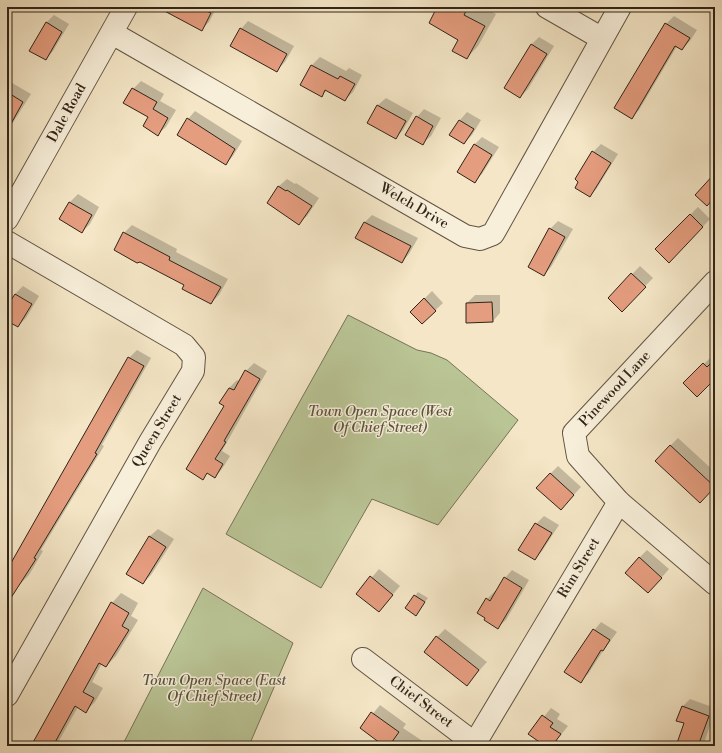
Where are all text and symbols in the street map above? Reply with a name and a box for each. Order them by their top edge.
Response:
street label: Dale Road [43,80,91,146]
street label: Welch Drive [375,178,452,233]
street label: Pinewood Lane [575,347,655,431]
street label: Queen Street [128,391,186,471]
park label: Town Open Space (West Of Chief Street) [308,403,453,437]
street label: Rim Street [554,534,604,602]
park label: Town Open Space (East Of Chief Street) [142,672,286,706]
street label: Chief Street [385,672,457,732]

